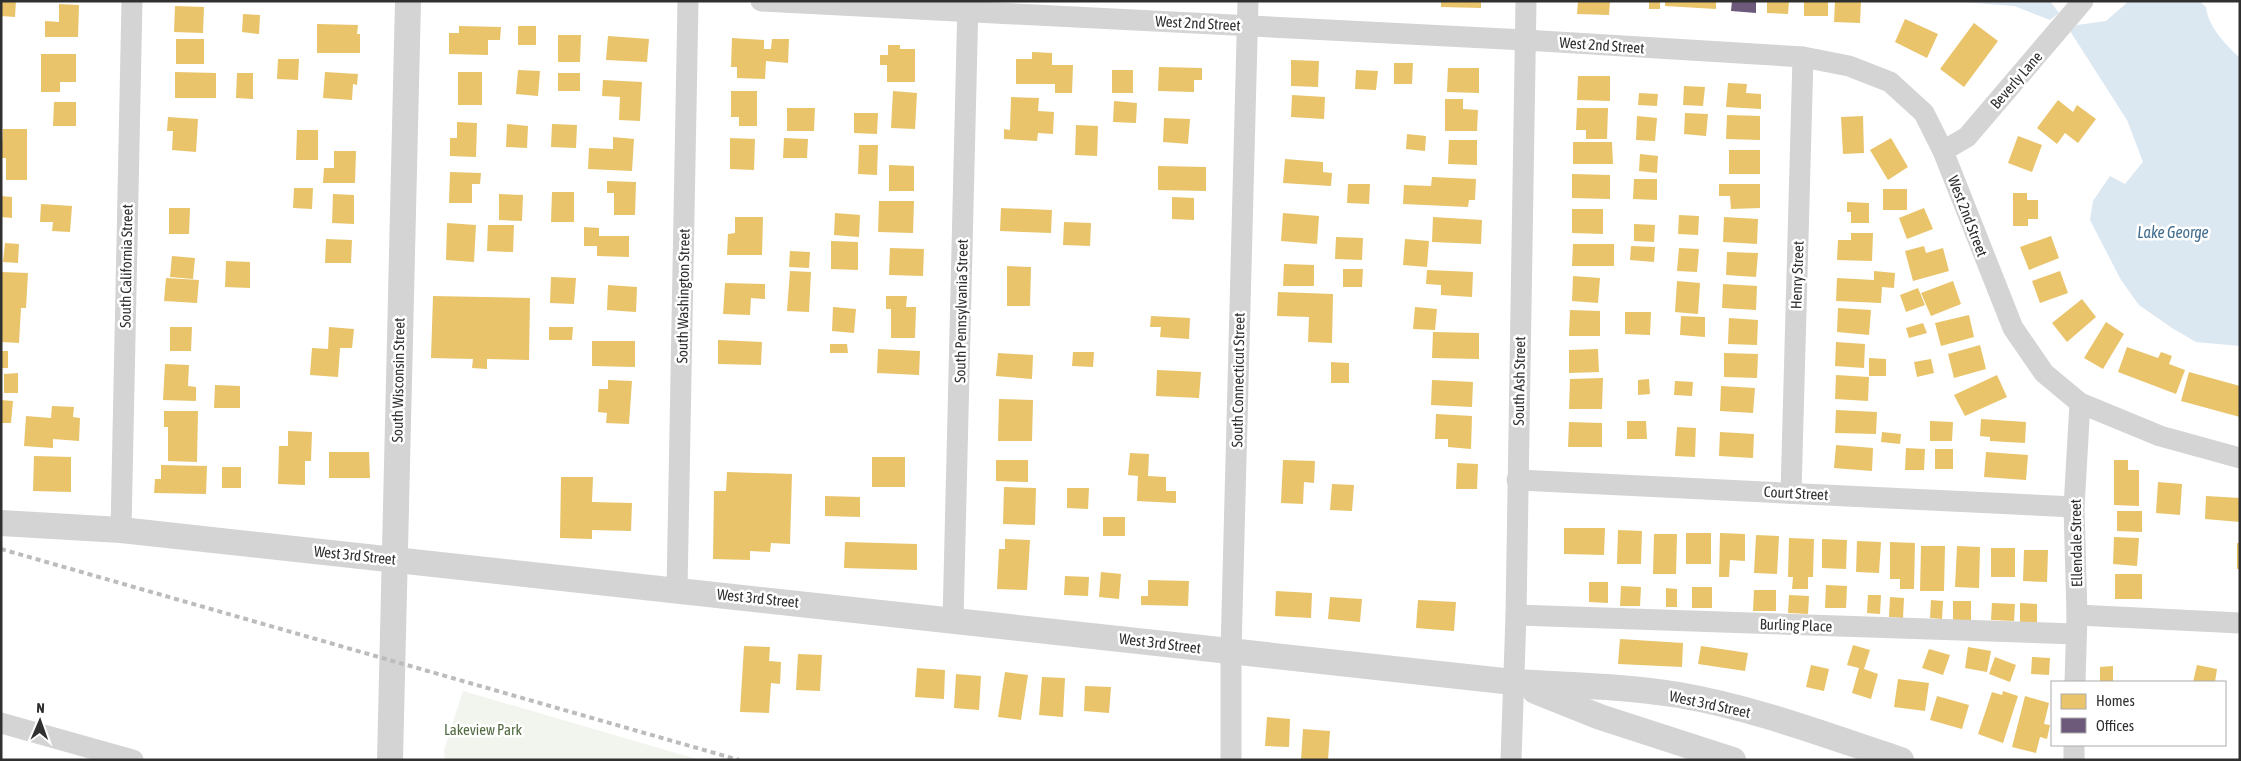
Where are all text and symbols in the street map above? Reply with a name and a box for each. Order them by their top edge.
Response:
street label: West 2nd Street [1155,12,1241,34]
street label: West 2nd Street [1559,34,1645,56]
street label: Beverly Lane [1987,48,2045,112]
street label: West 2nd Street [1945,173,1991,259]
street label: South California Street [116,204,136,328]
water label: Lake George [2137,223,2209,242]
street label: South Washington Street [673,228,693,364]
street label: South Pennsylvania Street [951,239,971,383]
street label: Henry Street [1787,241,1807,309]
street label: South Connecticut Street [1228,312,1248,448]
street label: South Wisconsin Street [388,317,408,443]
street label: South Ash Street [1510,336,1528,426]
street label: Court Street [1763,483,1829,503]
street label: Ellendale Street [2067,499,2085,587]
street label: West 3rd Street [313,542,397,568]
street label: West 3rd Street [716,585,800,611]
street label: Burling Place [1759,615,1833,635]
street label: West 3rd Street [1118,630,1202,656]
legend [2051,681,2226,746]
street label: West 3rd Street [1668,687,1752,721]
text: Homes [2096,692,2135,709]
north arrow [15,696,65,746]
text: N [36,700,45,716]
text: Offices [2096,717,2134,734]
park label: Lakeview Park [444,721,522,738]

